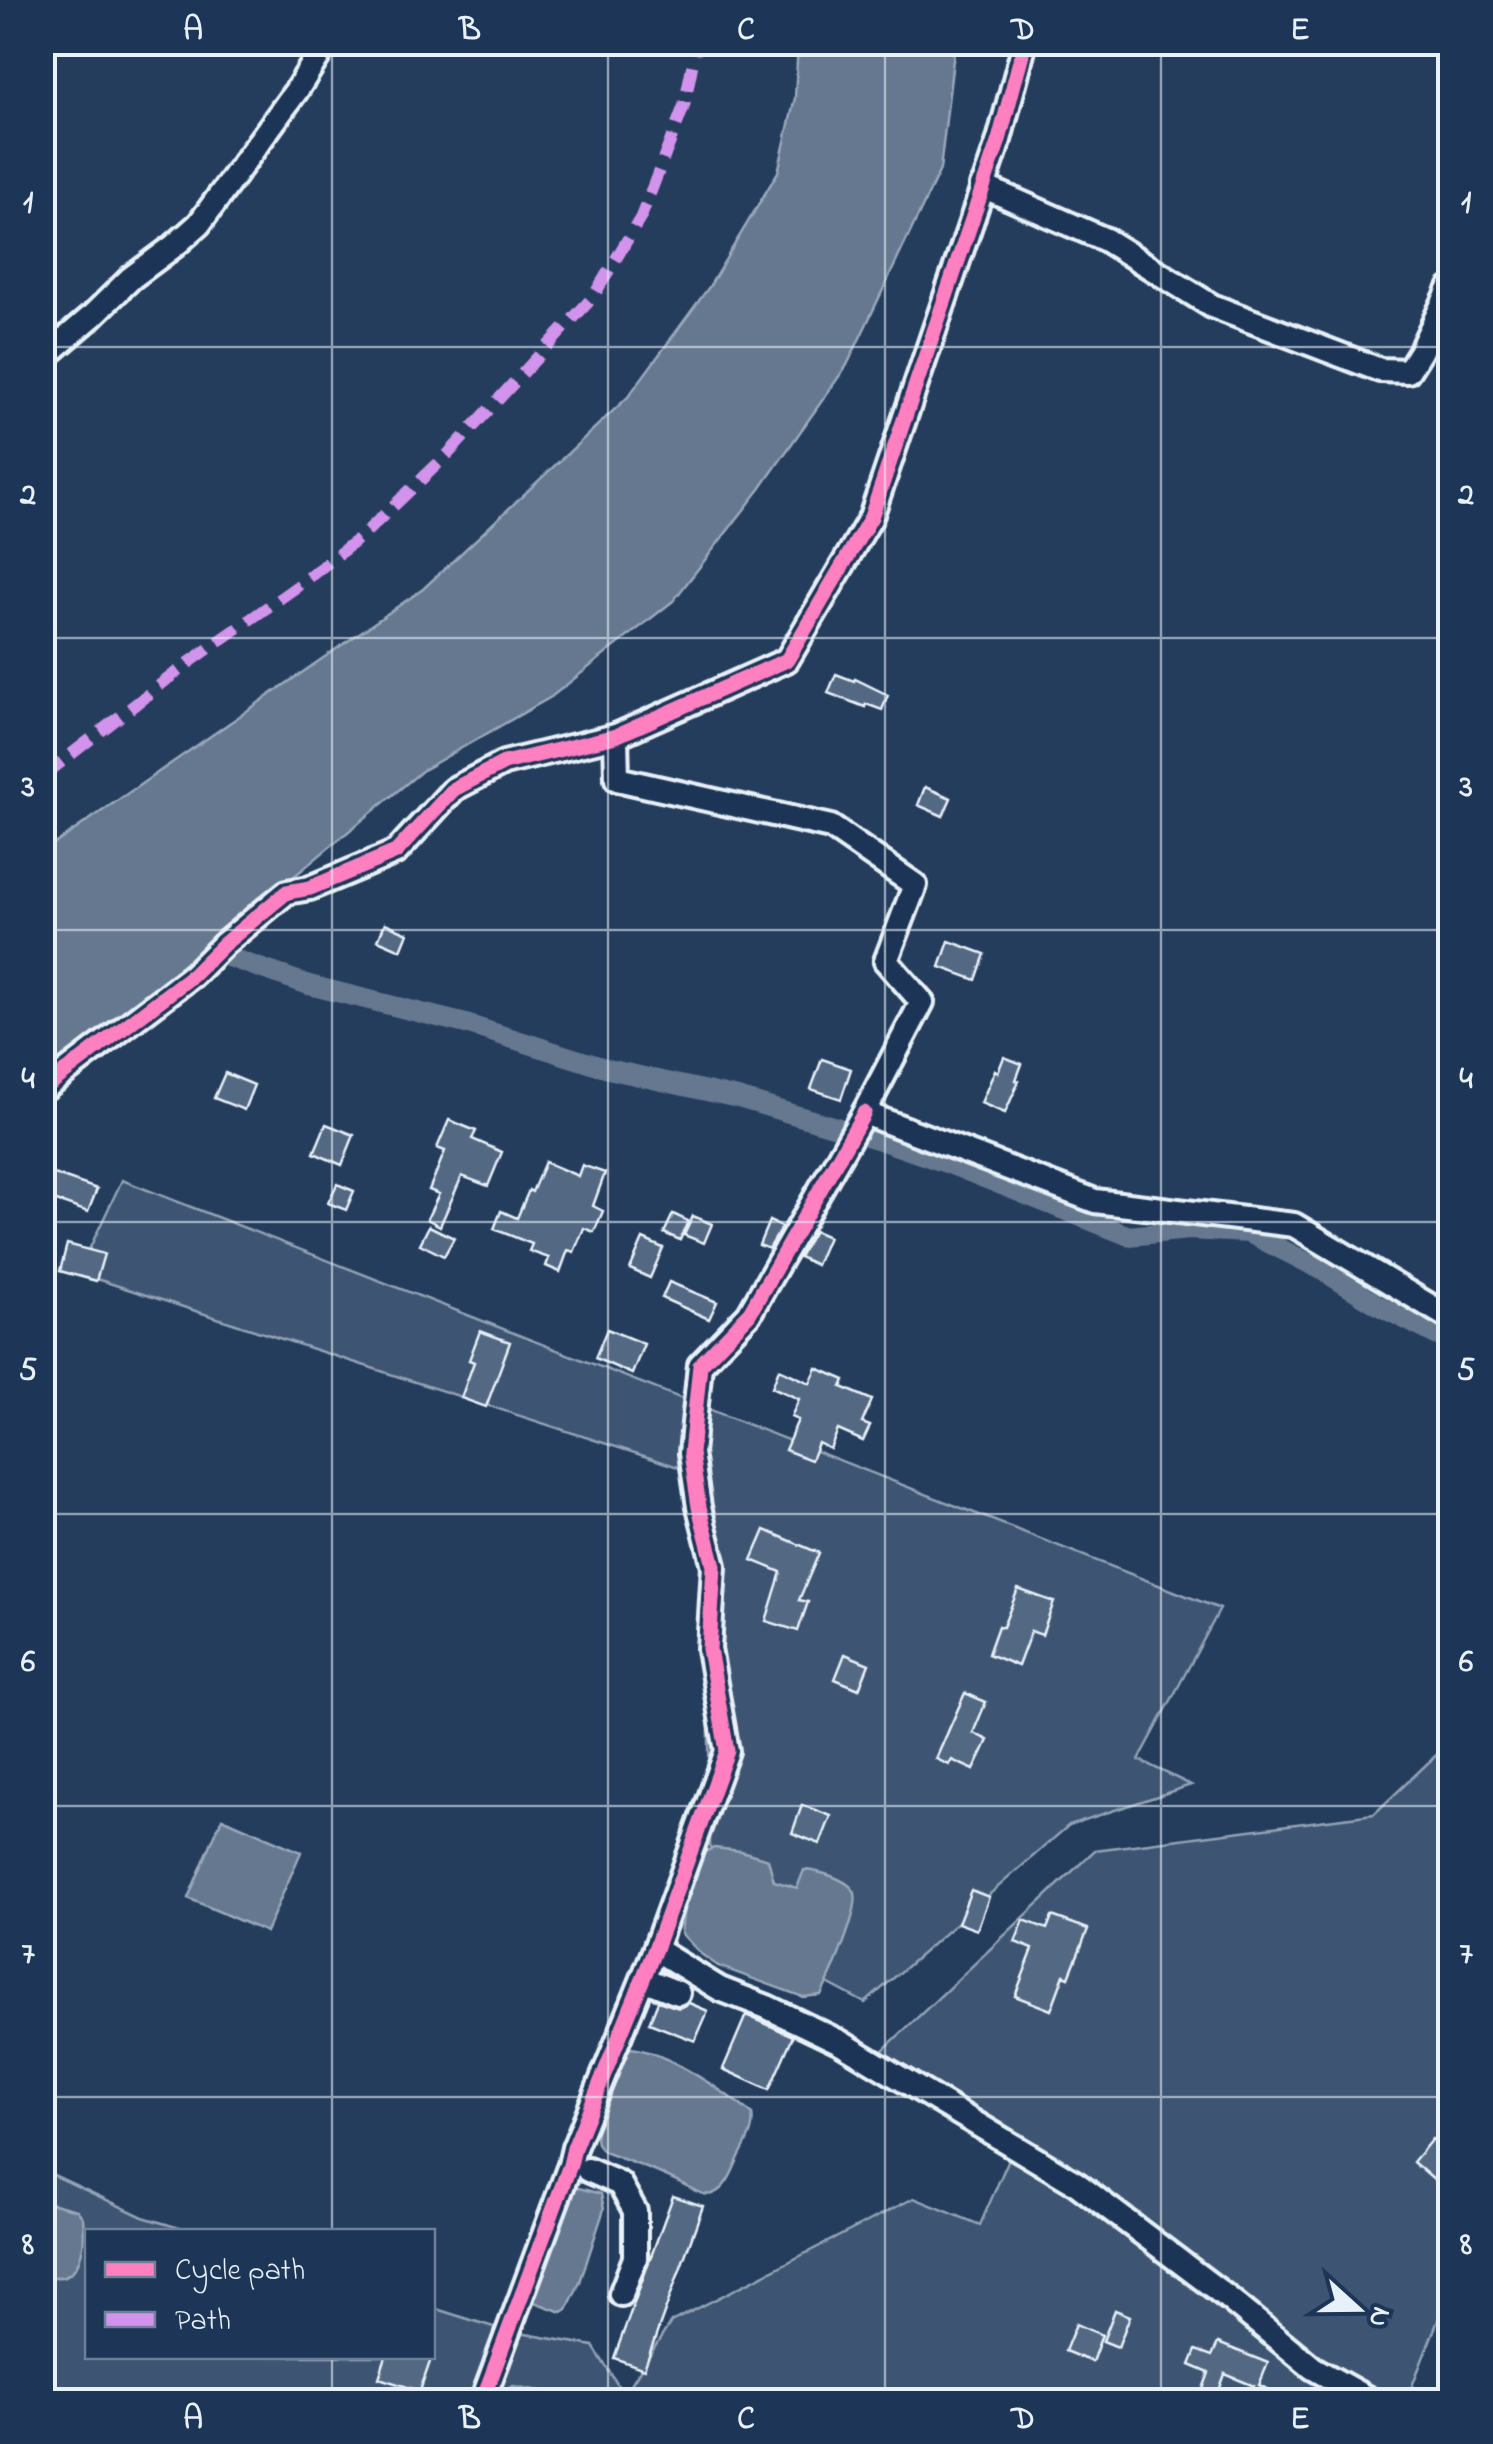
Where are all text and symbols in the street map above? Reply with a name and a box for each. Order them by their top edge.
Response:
text: A [183,8,203,55]
text: B [457,8,481,55]
text: C [737,8,755,55]
text: D [1009,8,1035,55]
text: E [1290,8,1310,55]
text: 1 [23,181,33,228]
text: 1 [1461,181,1471,228]
text: 2 [19,473,36,520]
text: 2 [1457,473,1474,520]
text: 3 [20,765,35,812]
text: 3 [1458,765,1473,812]
text: 4 [21,1057,35,1104]
text: 4 [1459,1057,1473,1104]
text: 5 [19,1348,37,1395]
text: 5 [1457,1348,1475,1395]
text: 6 [21,1640,35,1687]
text: 6 [1459,1640,1473,1687]
text: 7 [21,1932,35,1979]
text: 7 [1459,1932,1473,1979]
text: 8 [22,2223,34,2270]
text: 8 [1460,2223,1472,2270]
legend [85,2229,435,2359]
text: Cycle path [175,2250,305,2294]
north arrow [1308,2259,1408,2359]
text: Path [175,2300,231,2344]
text: N [1356,2301,1401,2333]
text: A [183,2397,203,2444]
text: B [457,2397,481,2444]
text: C [737,2397,755,2444]
text: D [1009,2397,1035,2444]
text: E [1290,2397,1310,2444]

